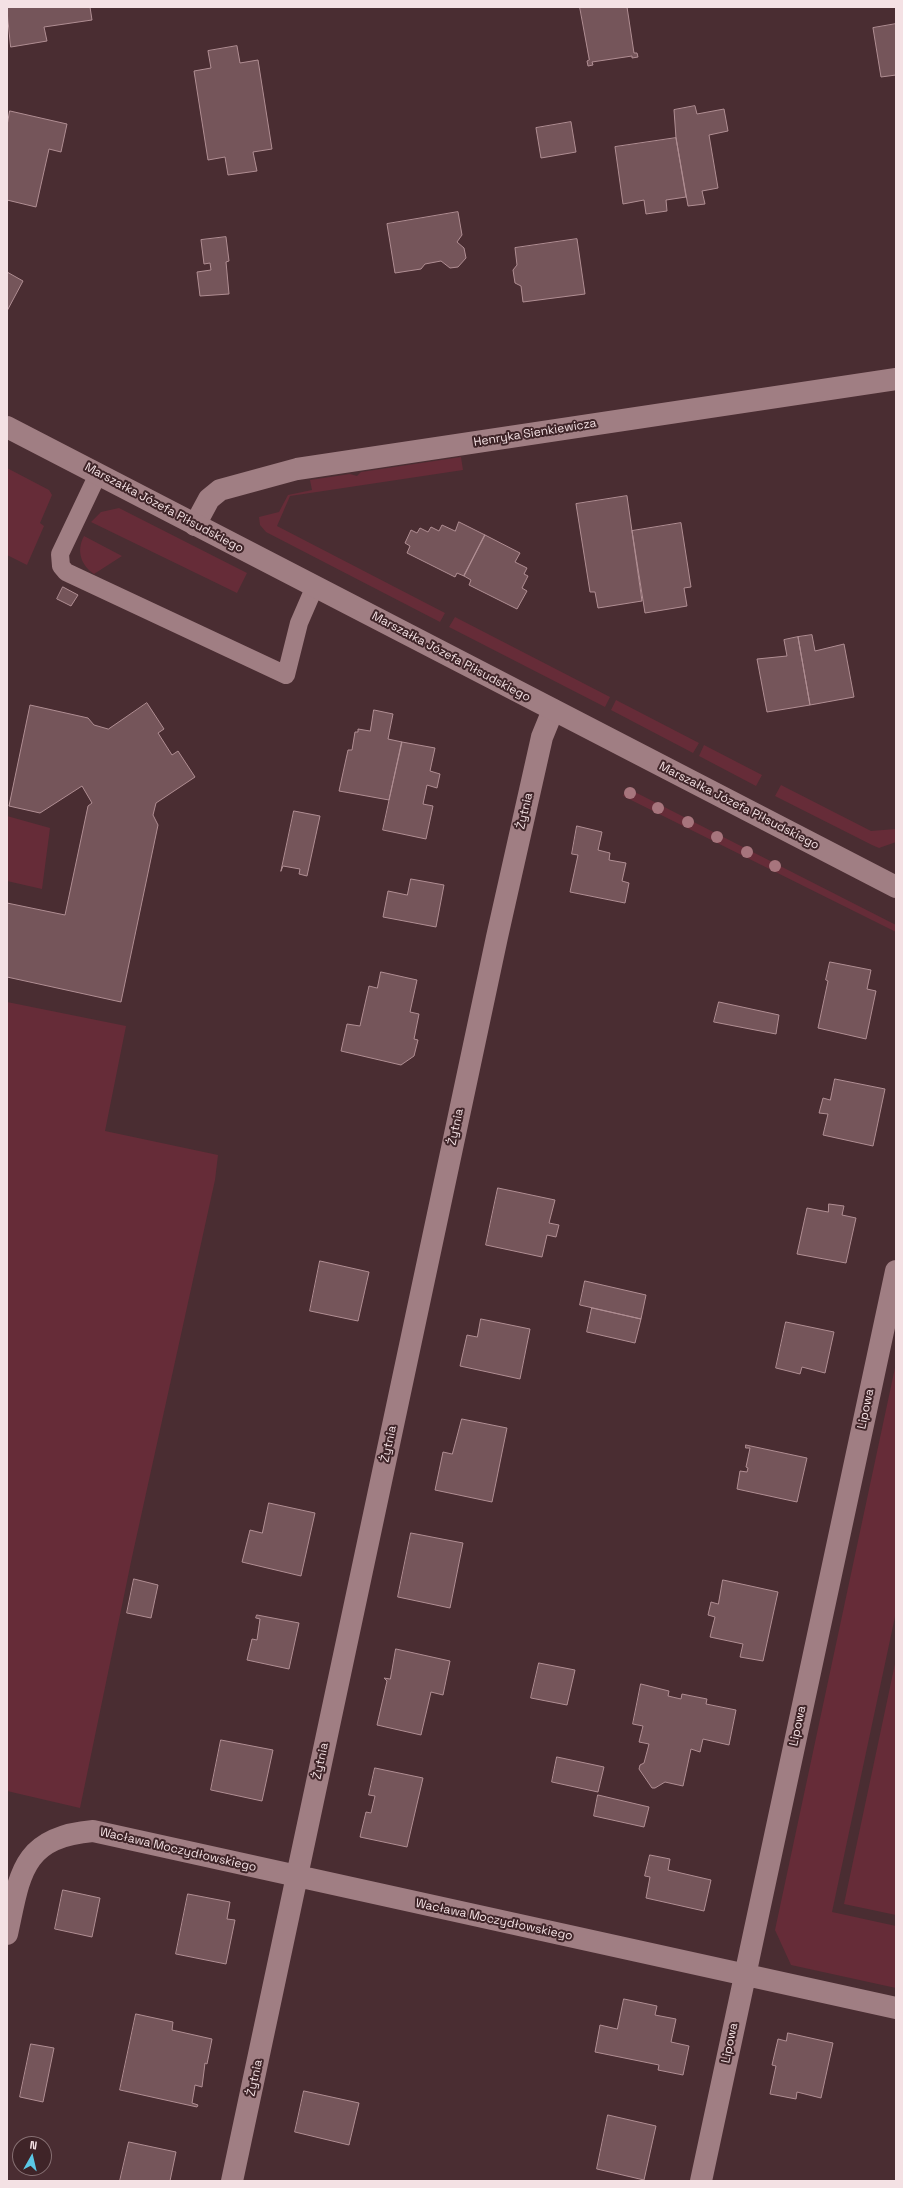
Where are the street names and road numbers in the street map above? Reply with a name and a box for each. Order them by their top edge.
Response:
street label: Henryka Sienkiewicza [473,416,597,450]
street label: Marszałka Józefa Piłsudskiego [82,460,246,556]
street label: Marszałka Józefa Piłsudskiego [369,609,533,705]
street label: Marszałka Józefa Piłsudskiego [657,759,821,853]
street label: Żytnia [514,791,536,831]
street label: Żytnia [445,1107,467,1147]
street label: Lipowa [855,1387,877,1431]
street label: Żytnia [378,1424,400,1464]
street label: Lipowa [787,1704,809,1748]
street label: Żytnia [310,1741,332,1781]
street label: Wacława Moczydłowskiego [98,1825,258,1875]
street label: Wacława Moczydłowskiego [414,1896,574,1944]
street label: Lipowa [719,2021,741,2065]
street label: Żytnia [244,2058,266,2098]

